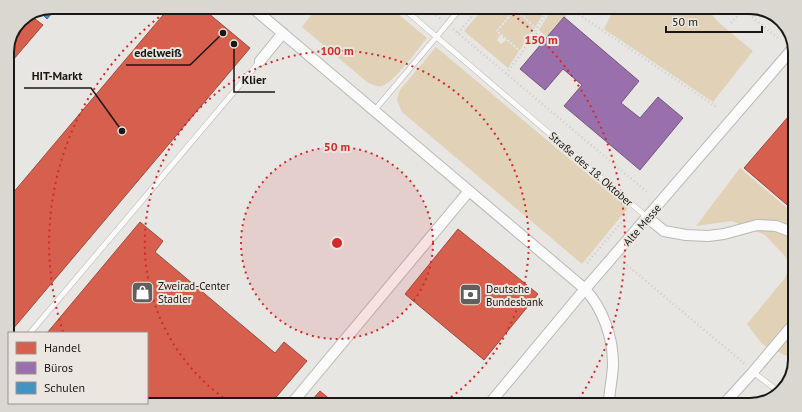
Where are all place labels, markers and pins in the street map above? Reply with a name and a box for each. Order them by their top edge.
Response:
callout: edelweiß [126,41,190,65]
callout: HIT-Markt [24,64,91,88]
callout: Klier [234,68,275,92]
centre of rings [330,236,344,250]
shop icon: Zweirad-Center Stadler [129,279,155,305]
place label: Zweirad-Center Stadler [158,279,230,306]
bank icon: Deutsche Bundesbank [458,282,484,308]
place label: Deutsche Bundesbank [486,282,544,309]

